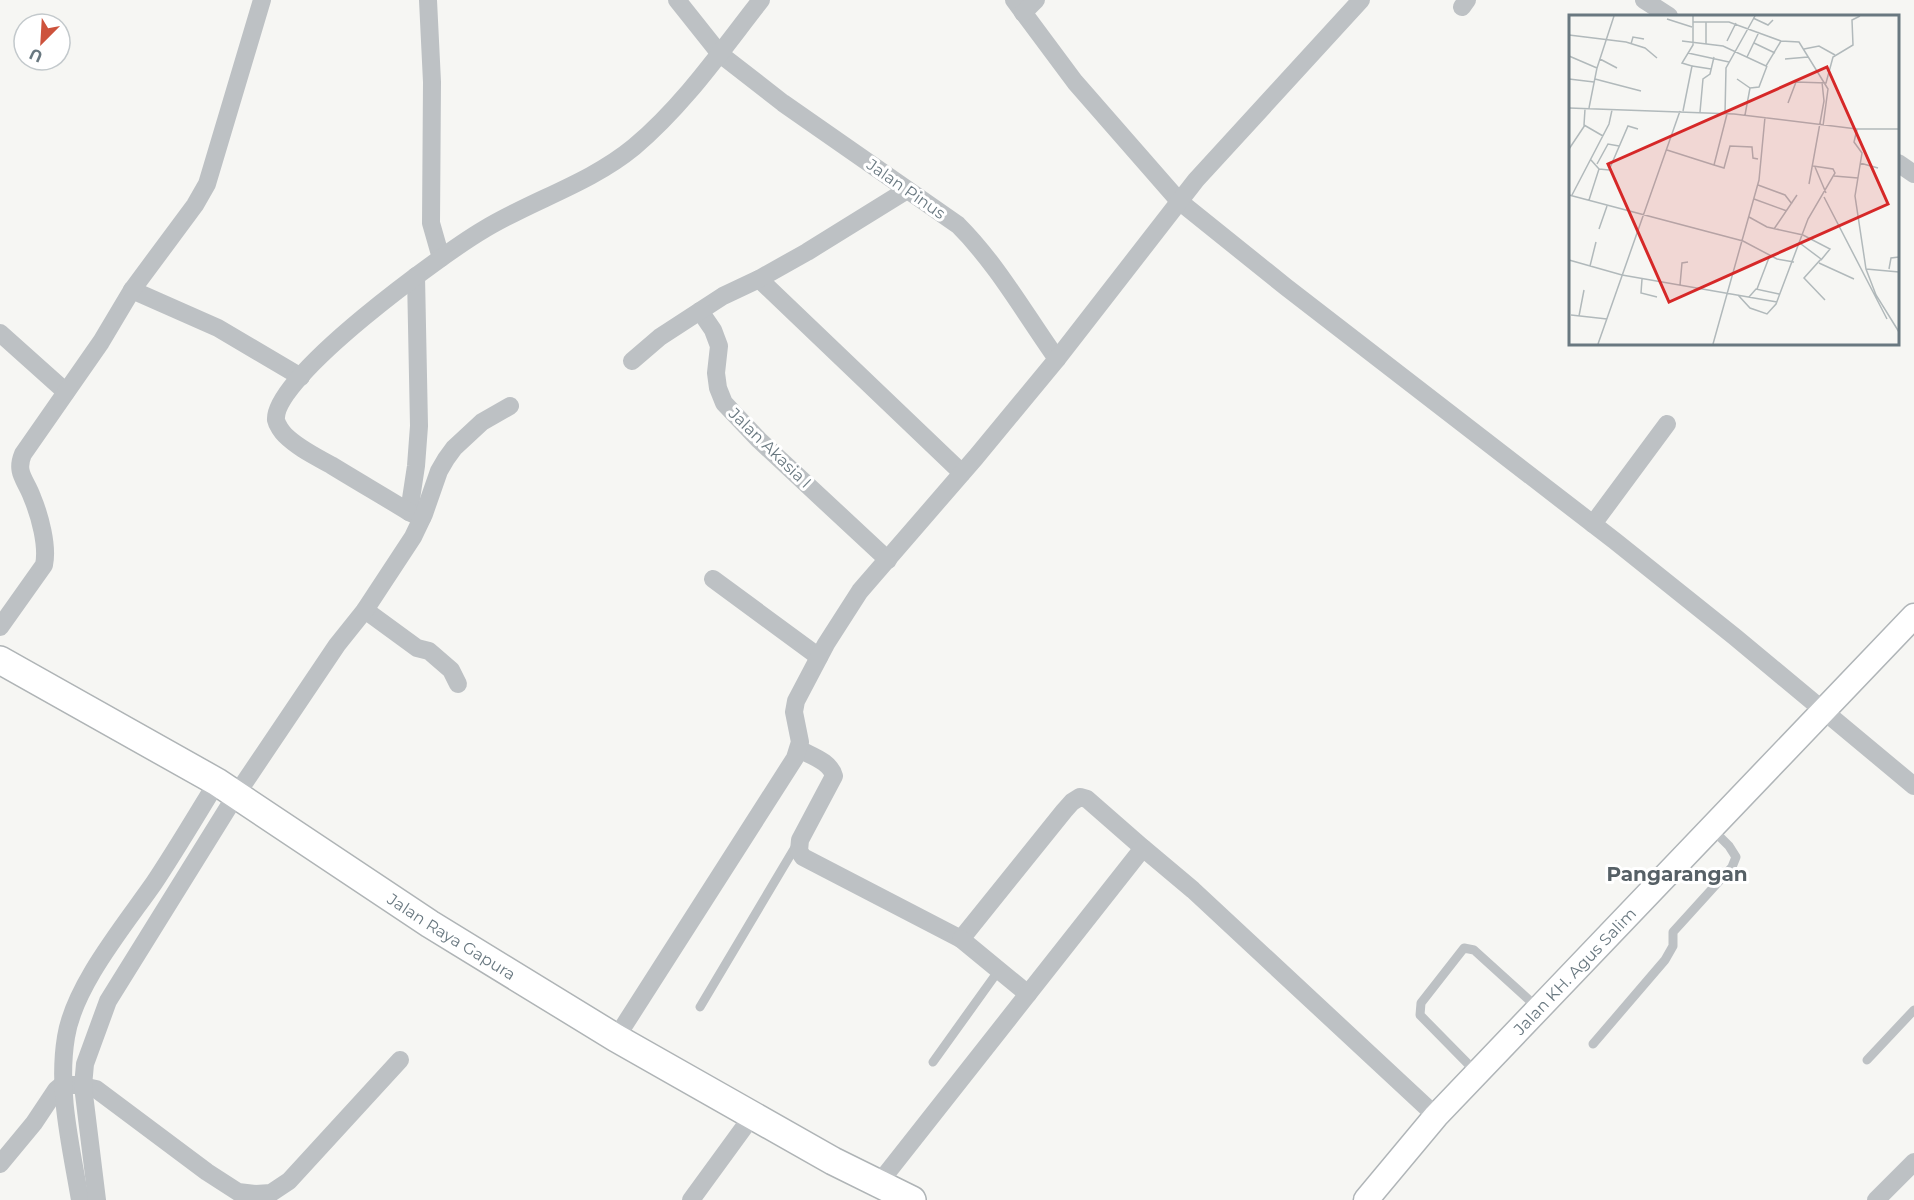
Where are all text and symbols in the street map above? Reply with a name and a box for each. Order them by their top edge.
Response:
north arrow [12,12,72,72]
inset map [1569,15,1899,345]
text: U [26,44,46,66]
street label: Jalan Pinus [862,154,949,223]
street label: Jalan Akasia I [724,403,815,492]
district label: Pangarangan [1606,862,1748,886]
street label: Jalan Raya Gapura [383,888,519,984]
street label: Jalan KH. Agus Salim [1509,904,1640,1039]

